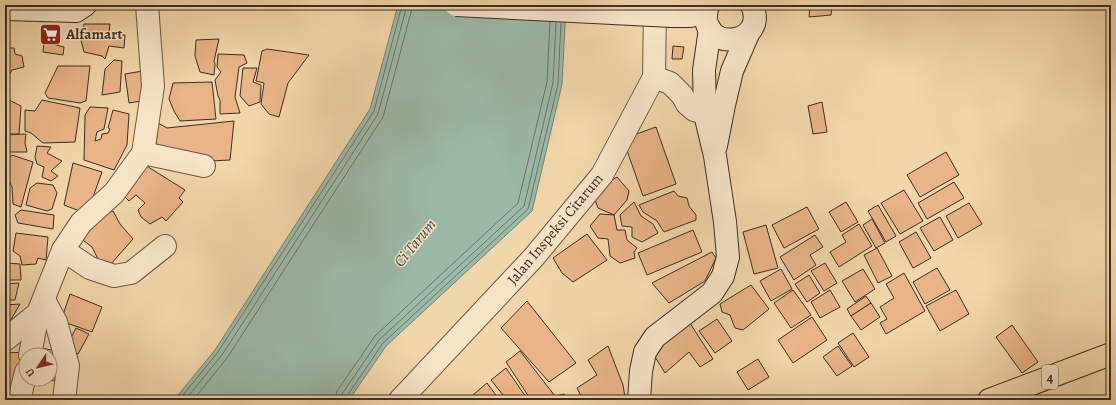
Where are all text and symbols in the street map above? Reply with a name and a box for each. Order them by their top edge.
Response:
supermarket icon: Alfamart [38,21,64,47]
place label: Alfamart [65,24,122,44]
street label: Jalan Inspeksi Citarum [502,169,608,289]
water label: Ci Tarum [389,214,441,272]
north arrow [18,347,58,387]
text: U [22,365,38,380]
road number: 4 [1042,365,1058,389]

